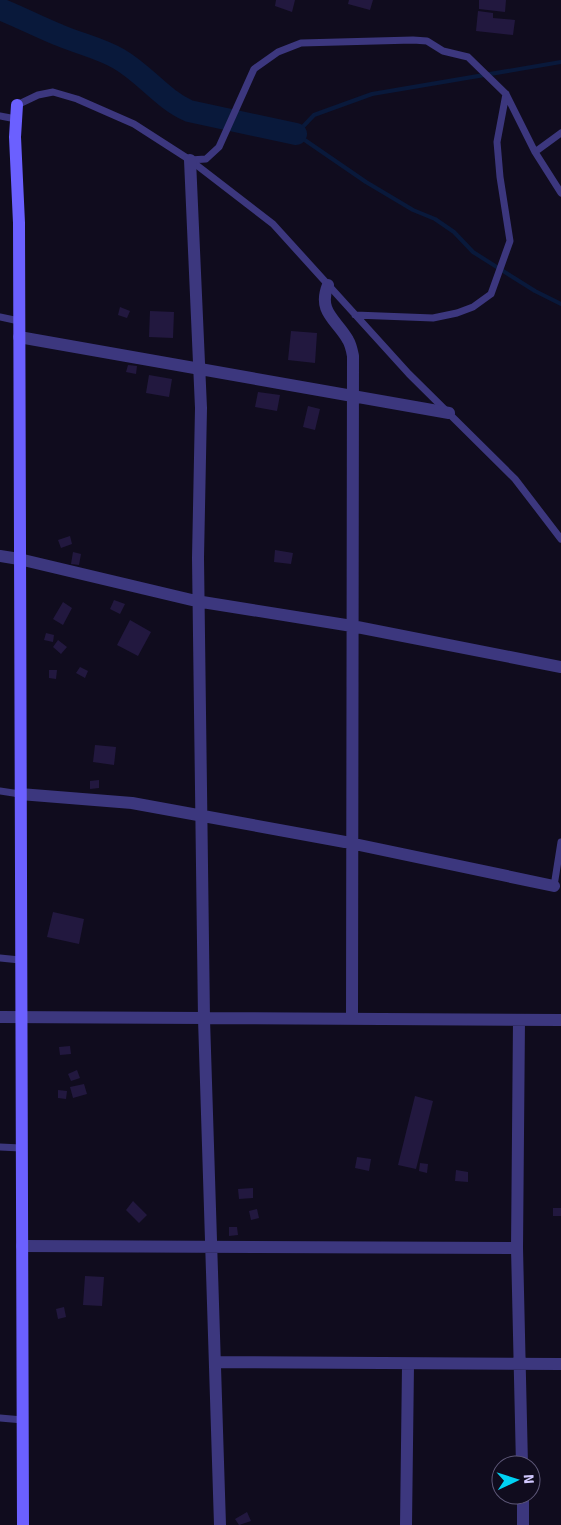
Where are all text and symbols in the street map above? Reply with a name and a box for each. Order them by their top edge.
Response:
north arrow [491,1455,541,1505]
text: N [520,1474,537,1485]

